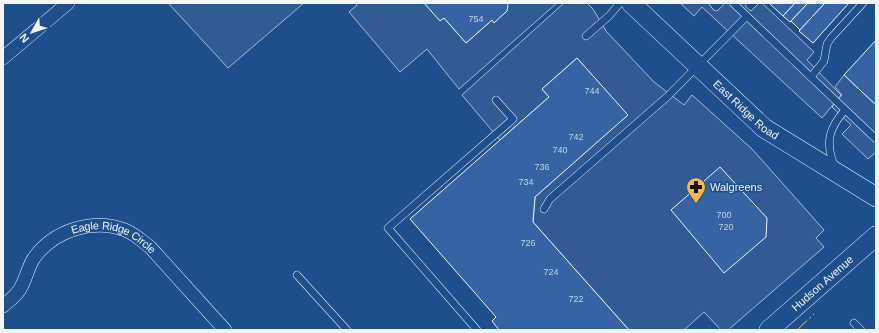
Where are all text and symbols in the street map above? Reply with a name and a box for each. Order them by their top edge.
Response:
north arrow [12,12,52,52]
house number: 754 [468,14,484,24]
text: N [17,31,31,45]
street label: East Ridge Road [711,78,781,142]
house number: 744 [584,86,600,96]
house number: 742 [568,132,584,142]
house number: 740 [552,145,568,155]
house number: 736 [534,162,550,172]
pharmacy icon: Walgreens [685,176,707,204]
house number: 734 [518,177,534,187]
place label: Walgreens [710,181,763,193]
house number: 700 [716,210,732,220]
street label: Eagle Ridge Circle [69,219,159,256]
house number: 720 [718,222,734,232]
house number: 726 [520,238,536,248]
street label: Hudson Avenue [789,253,855,313]
house number: 724 [543,267,559,277]
house number: 722 [568,294,584,304]

